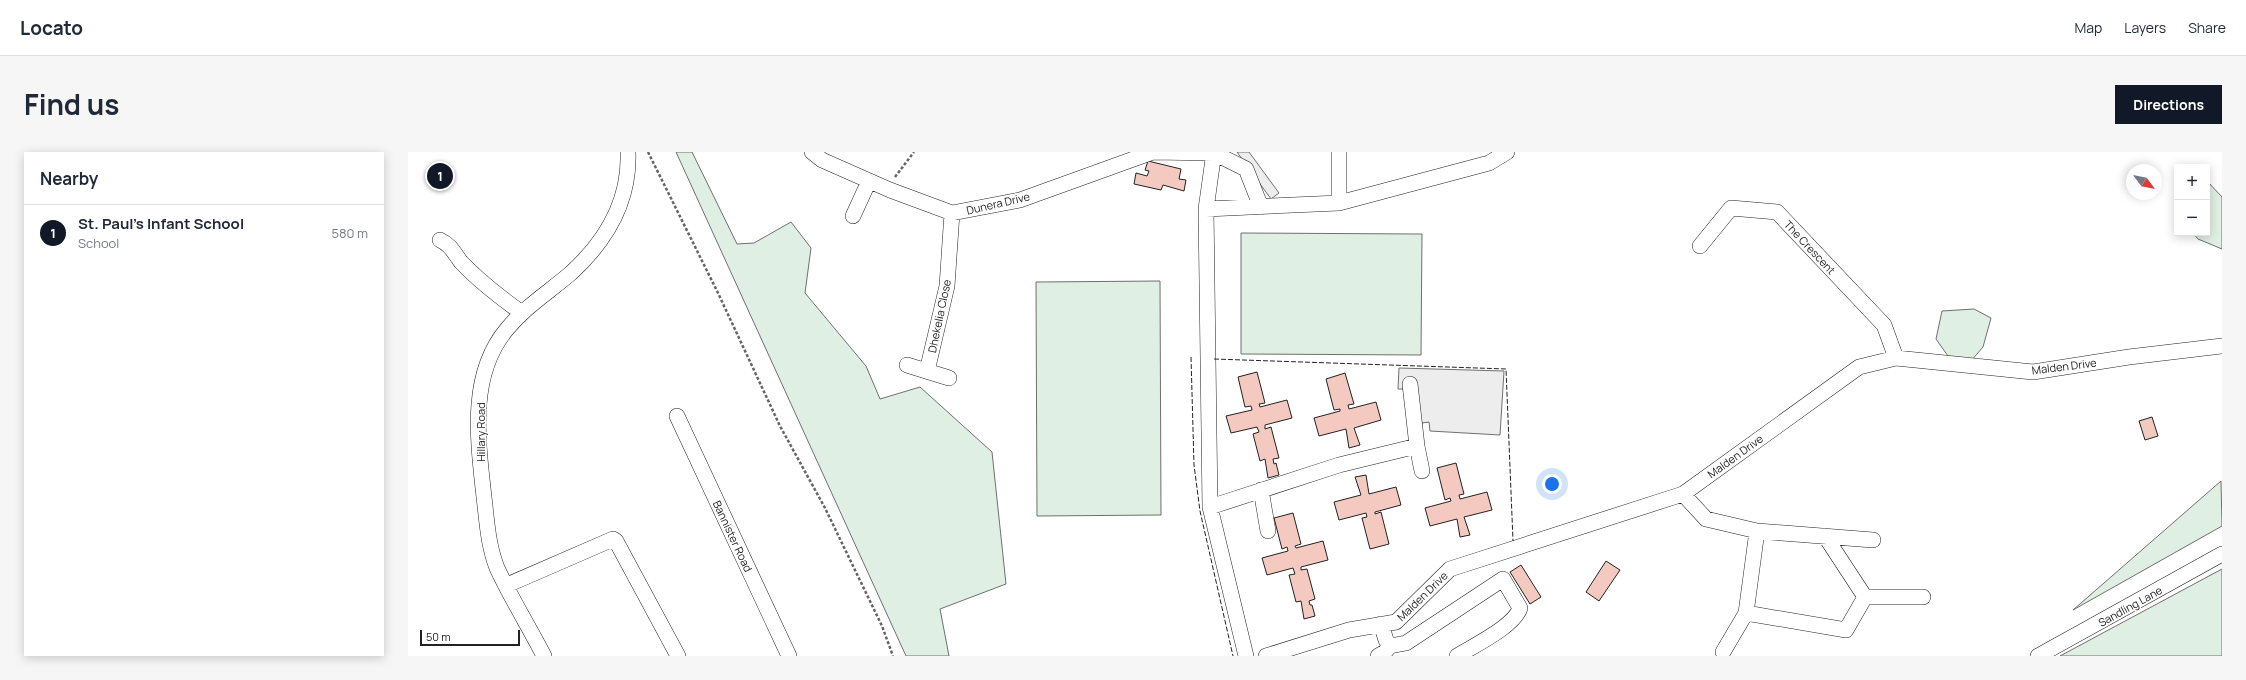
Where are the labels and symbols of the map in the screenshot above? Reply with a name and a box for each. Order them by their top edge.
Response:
pin: 1 [427,161,453,191]
north arrow [2126,164,2162,200]
street label: Dunera Drive [965,188,1032,218]
street label: The Crescent [1781,217,1839,277]
street label: Dhekelia Close [924,277,954,354]
street label: Malden Drive [2031,355,2098,377]
street label: Hillary Road [473,402,488,462]
street label: Malden Drive [1704,430,1766,481]
your location [1542,474,1562,494]
street label: Bannister Road [710,498,756,574]
street label: Malden Drive [1393,568,1451,624]
street label: Sandling Lane [2095,582,2165,630]
scale bar [420,628,520,647]

